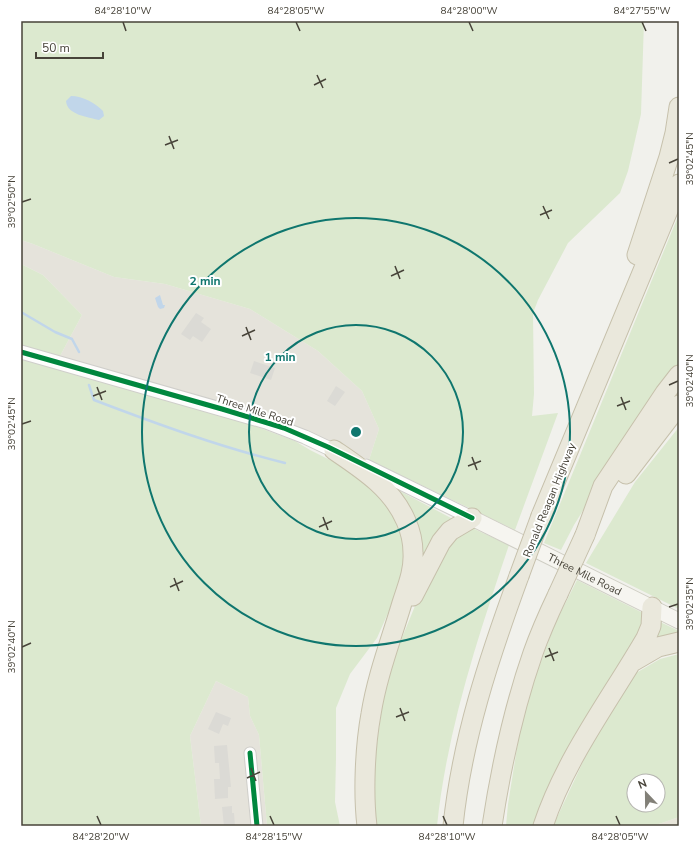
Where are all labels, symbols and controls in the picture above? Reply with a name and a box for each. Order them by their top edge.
text: 84°28'10"W [95,4,151,18]
text: 84°28'05"W [268,4,324,18]
text: 84°28'00"W [441,4,497,18]
text: 84°27'55"W [614,4,670,18]
scale bar [36,34,103,60]
text: 50 m [42,40,70,56]
text: 39°02'45"N [683,132,697,186]
text: 39°02'50"N [5,175,19,229]
text: 2 min [189,273,221,289]
text: 1 min [264,349,296,365]
text: 39°02'40"N [683,354,697,408]
street label: Three Mile Road [214,391,296,430]
text: 39°02'45"N [5,397,19,451]
centre of rings [349,425,363,439]
street label: Ronald Reagan Highway [520,440,579,560]
street label: Three Mile Road [545,550,624,599]
text: 39°02'35"N [683,577,697,631]
text: 39°02'40"N [5,620,19,674]
north arrow [626,773,666,813]
text: N [636,776,649,793]
text: 84°28'20"W [73,830,129,844]
text: 84°28'15"W [246,830,302,844]
text: 84°28'10"W [419,830,475,844]
text: 84°28'05"W [592,830,648,844]

